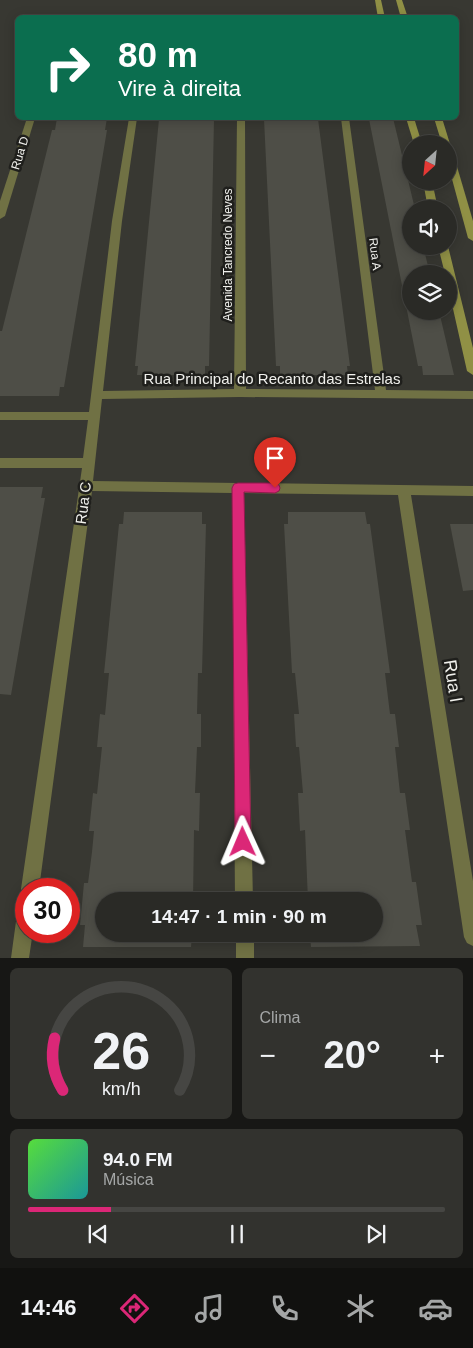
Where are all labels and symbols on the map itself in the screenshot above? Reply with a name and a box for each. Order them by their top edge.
street label: Rua D [8,134,32,171]
north arrow [402,135,458,190]
street label: Avenida Tancredo Neves [221,189,235,321]
street label: Rua A [366,237,384,271]
street label: Rua Principal do Recanto das Estrelas [144,370,400,387]
pin [254,437,296,488]
street label: Rua C [72,481,94,525]
street label: Rua I [440,658,466,704]
position arrow [216,815,268,867]
speed limit sign: 30 [15,878,80,943]

